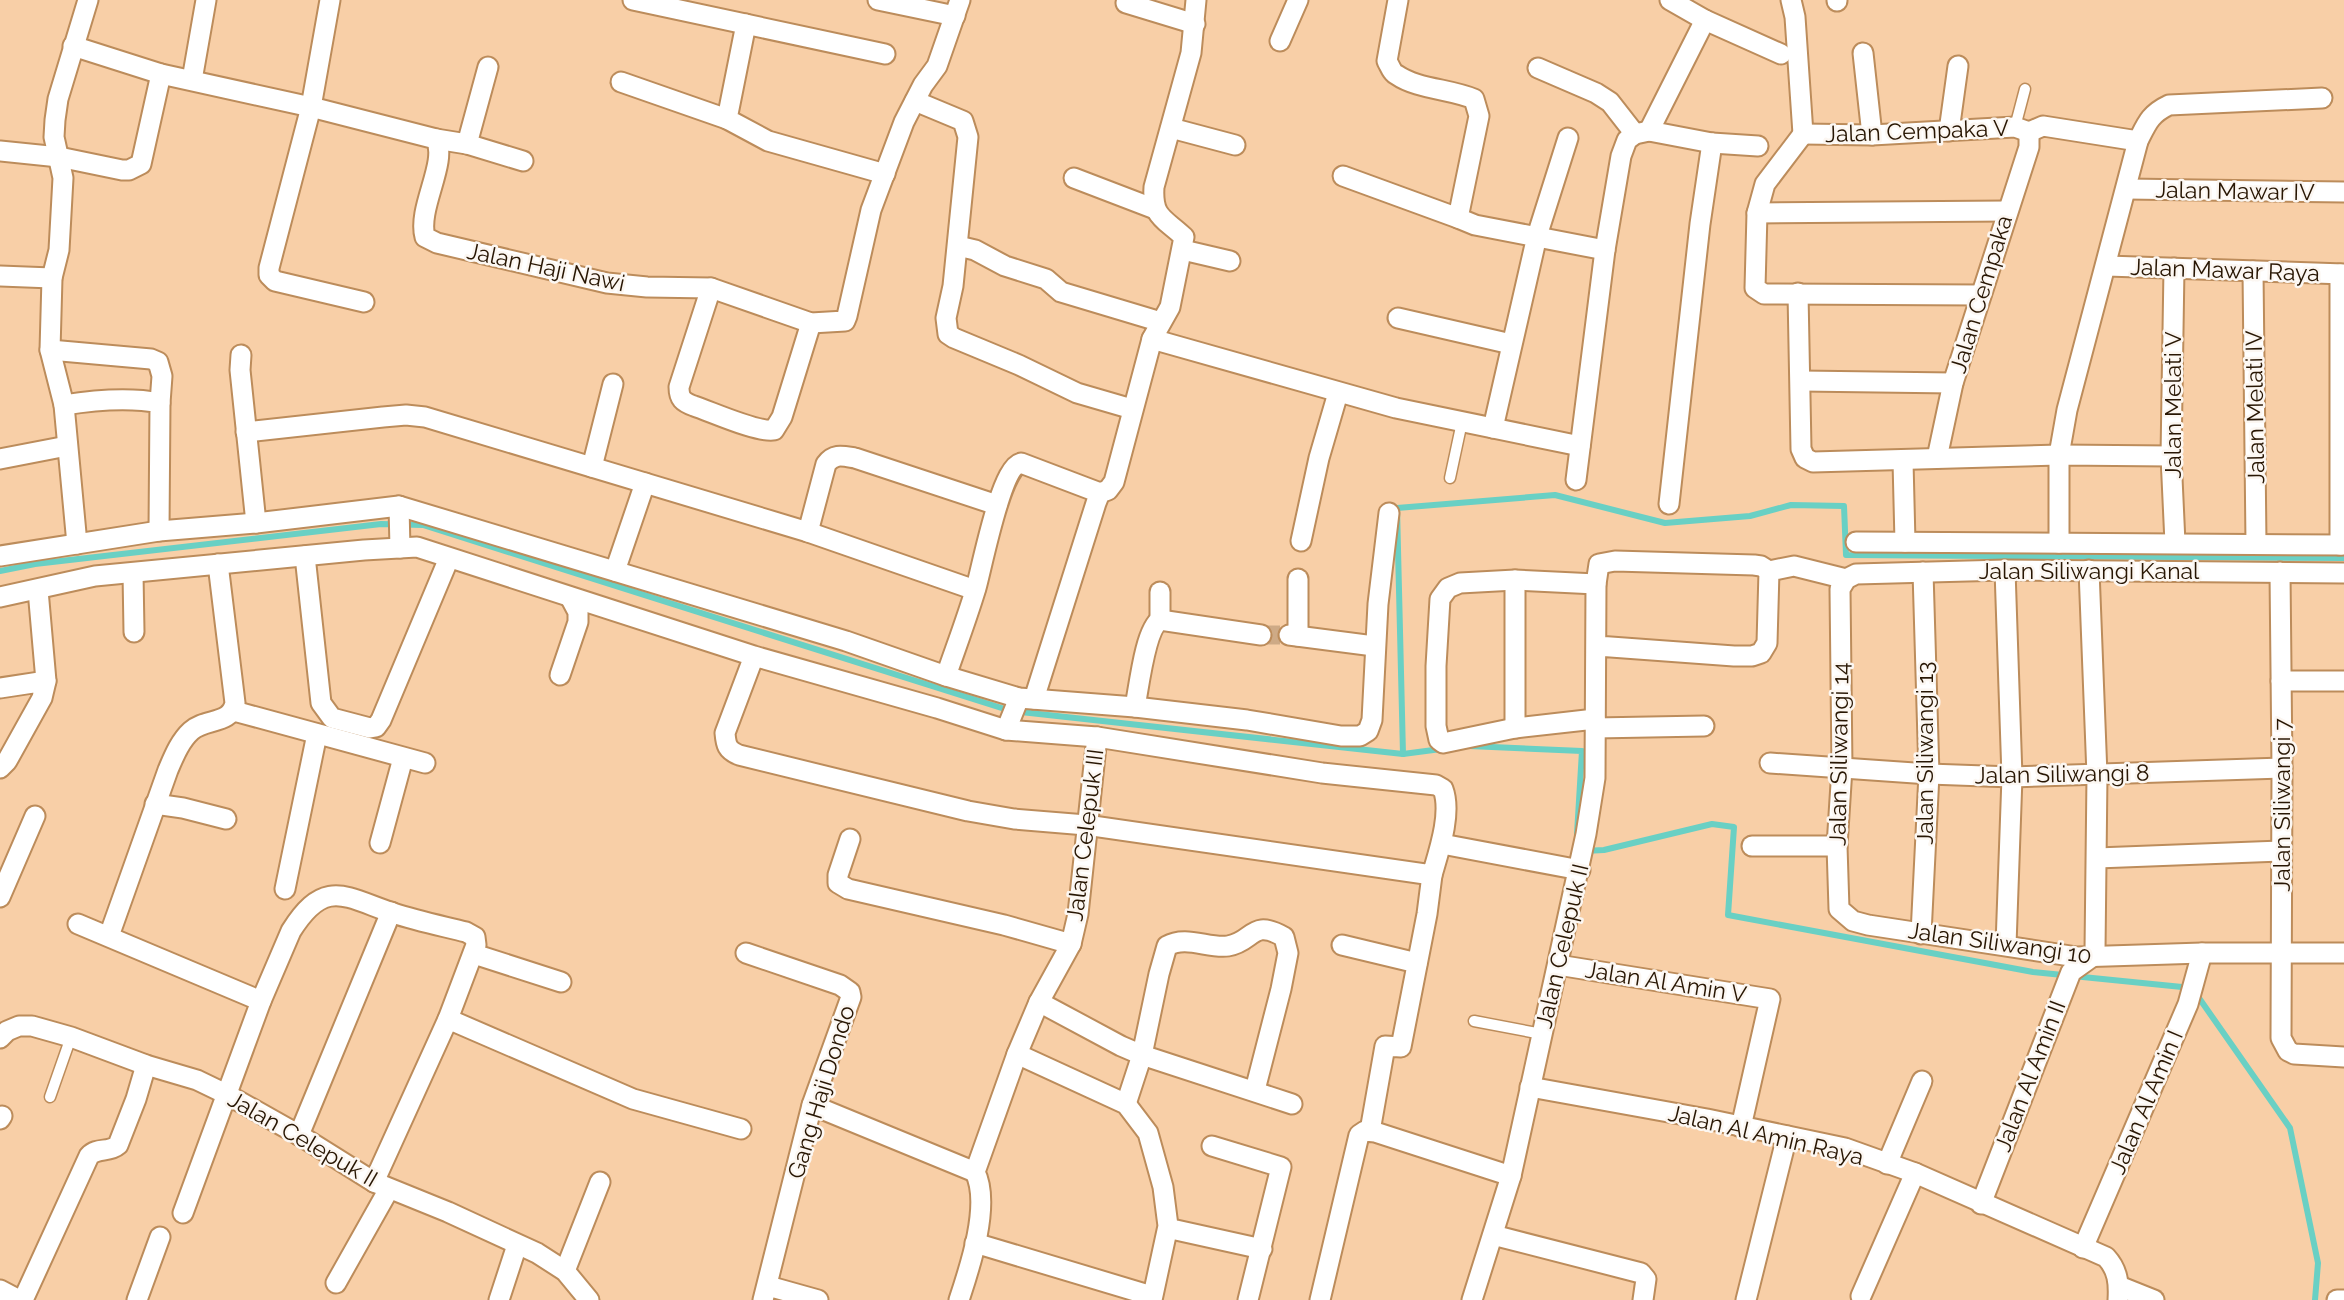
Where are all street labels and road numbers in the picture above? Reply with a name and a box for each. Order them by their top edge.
street label: Jalan Cempaka V [1825,114,2010,147]
street label: Jalan Mawar IV [2155,176,2315,205]
street label: Jalan Cempaka [1944,212,2017,376]
street label: Jalan Haji Nawi [465,237,627,296]
street label: Jalan Mawar Raya [2130,253,2320,286]
street label: Jalan Melati IV [2240,330,2269,484]
street label: Jalan Melati V [2159,331,2186,479]
street label: Jalan Siliwangi Kanal [1979,557,2200,584]
street label: Jalan Siliwangi 13 [1911,661,1938,845]
street label: Jalan Siliwangi 14 [1823,662,1854,846]
street label: Jalan Siliwangi 7 [2268,718,2295,892]
street label: Jalan Celepuk III [1061,747,1108,923]
street label: Jalan Siliwangi 8 [1974,758,2150,789]
street label: Jalan Celepuk II [1529,861,1594,1031]
street label: Jalan Siliwangi 10 [1907,916,2094,969]
street label: Jalan Al Amin V [1584,955,1749,1008]
street label: Jalan Al Amin II [1988,997,2071,1155]
street label: Gang Haji Dondo [781,1002,860,1182]
street label: Jalan Al Amin I [2103,1026,2188,1178]
street label: Jalan Celepuk II [224,1085,383,1192]
street label: Jalan Al Amin Raya [1666,1099,1866,1170]

